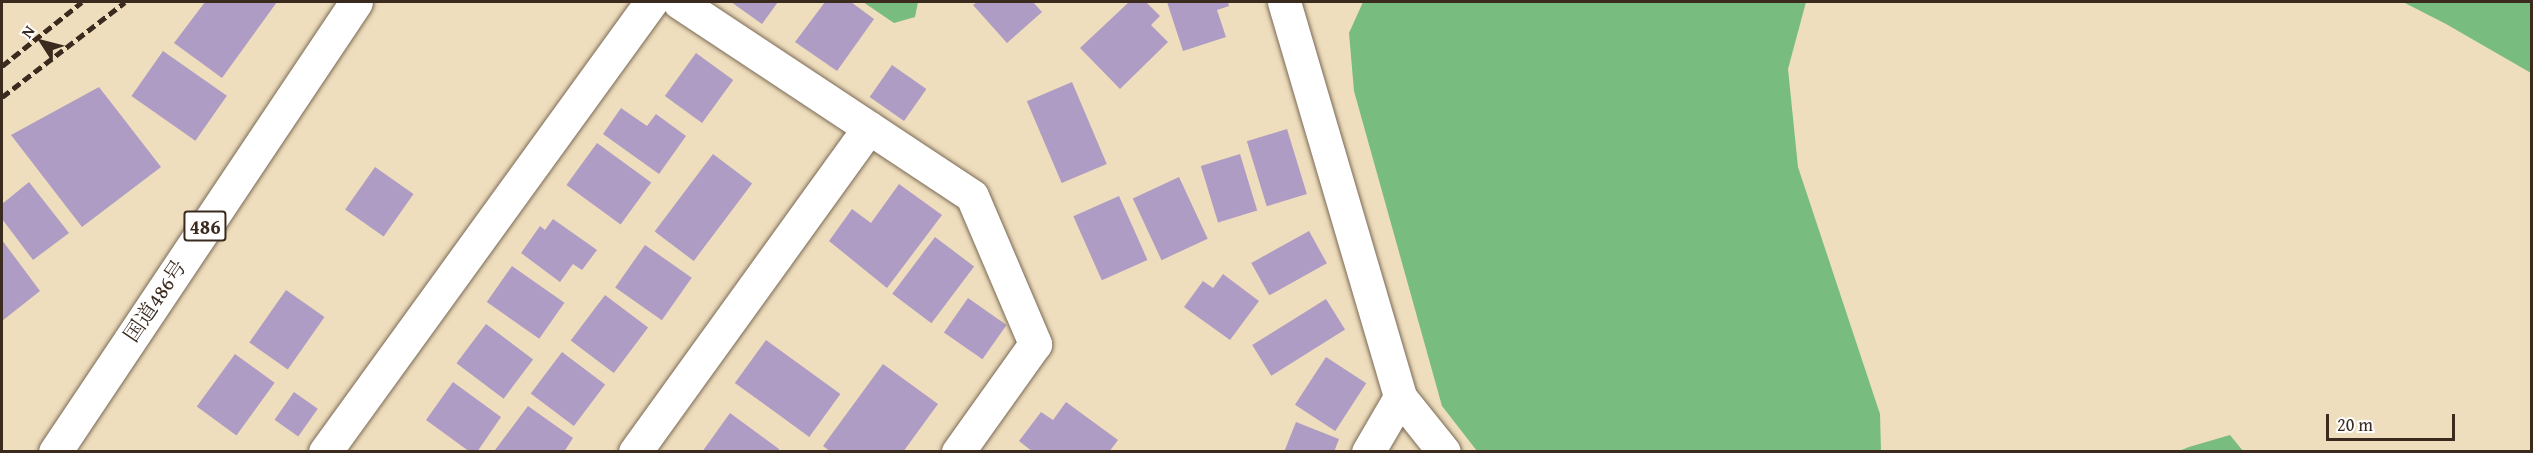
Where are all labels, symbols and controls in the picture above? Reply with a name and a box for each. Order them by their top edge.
north arrow [12,12,72,72]
text: N [15,20,40,43]
road number: 486 [182,209,228,243]
street label: 国道486号 [118,255,192,347]
scale bar [2329,402,2458,440]
text: 20 m [2337,411,2373,438]

